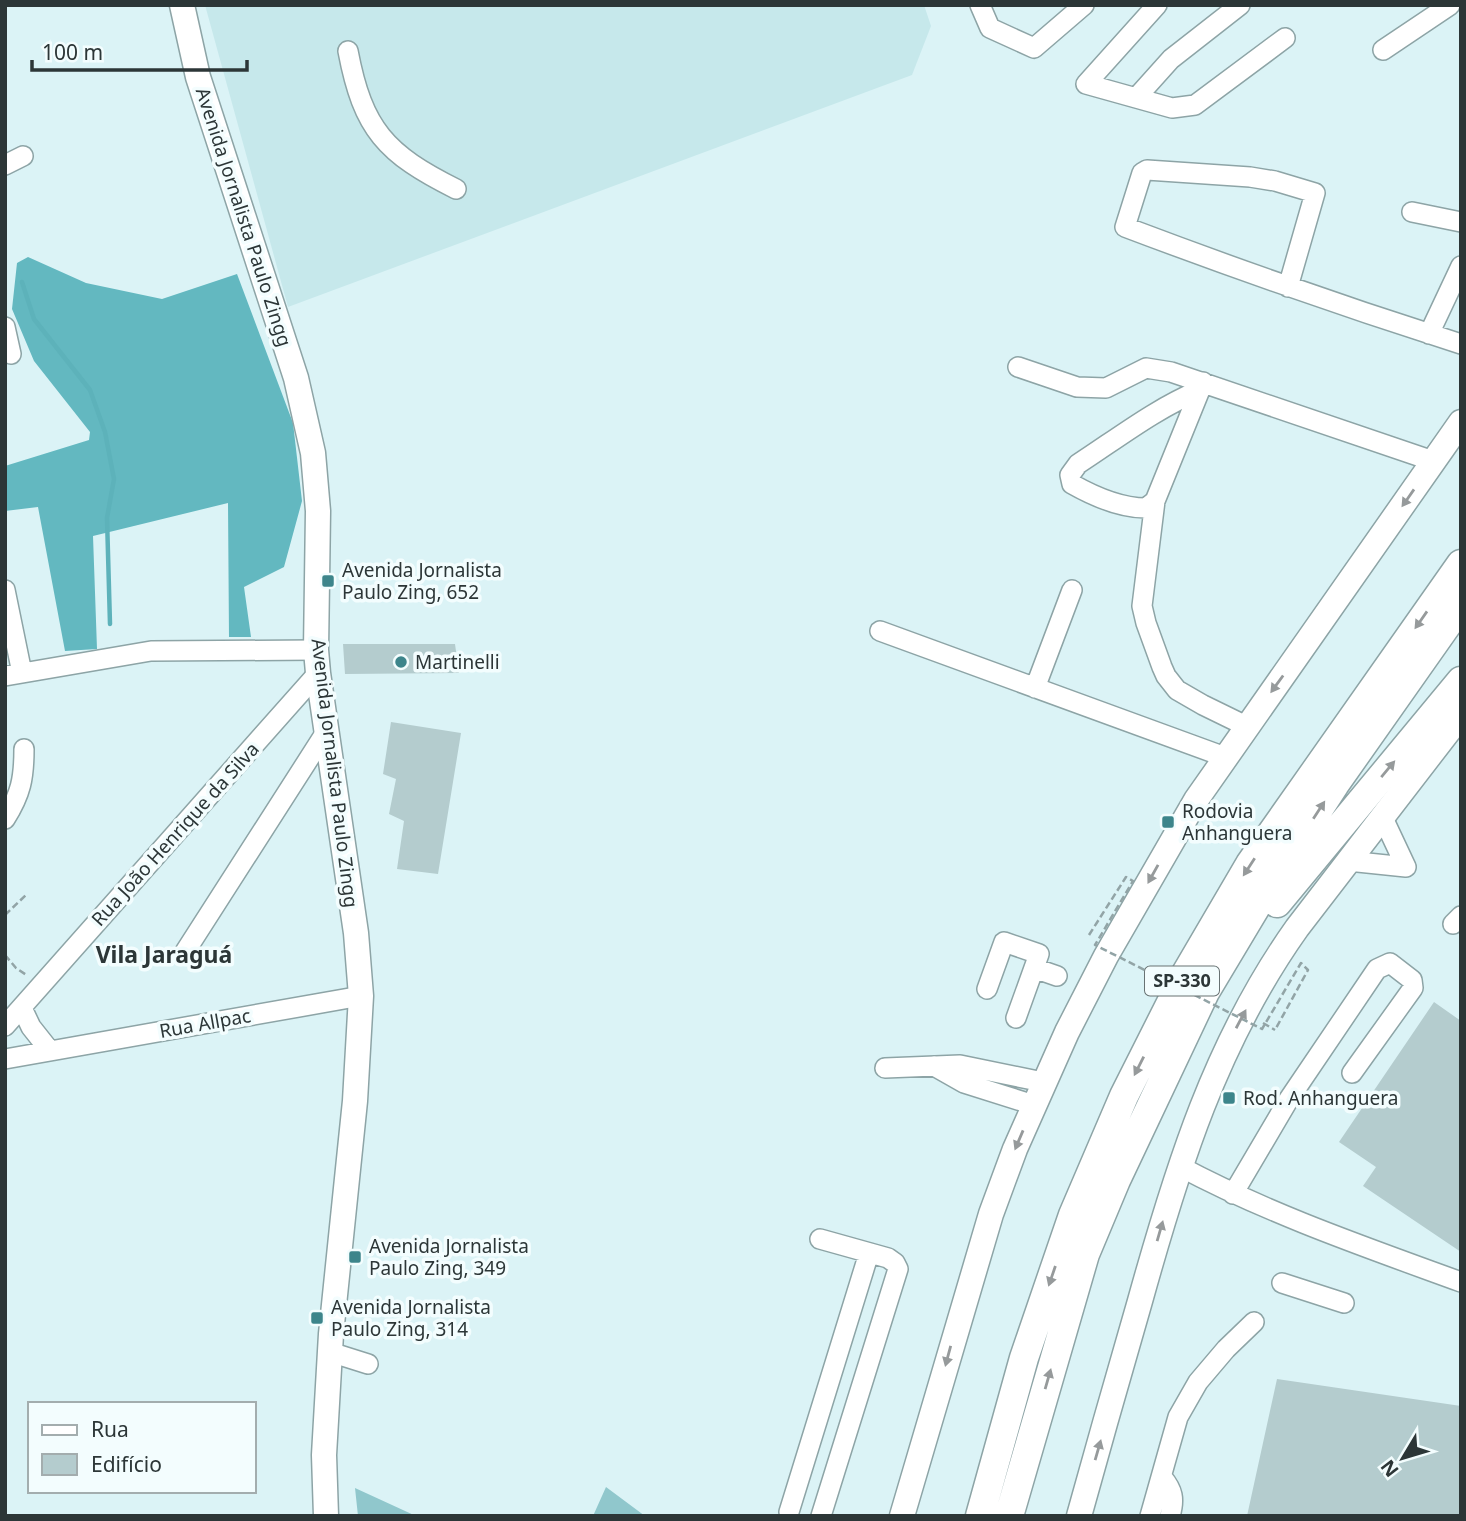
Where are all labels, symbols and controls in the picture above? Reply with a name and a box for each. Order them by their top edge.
scale bar [32,28,247,72]
text: 100 m [42,38,103,66]
street label: Avenida Jornalista Paulo Zingg [190,84,298,350]
one-way arrow [1401,489,1415,507]
place label: Avenida Jornalista Paulo Zing, 652 [342,557,502,605]
marker: Avenida Jornalista Paulo Zing, 652 [320,573,336,589]
one-way arrow [1414,611,1428,629]
street label: Avenida Jornalista Paulo Zingg [306,637,364,909]
place label: Martinelli [415,649,500,675]
marker: Martinelli [393,654,409,670]
one-way arrow [1270,675,1284,693]
street label: Rua João Henrique da Silva [85,736,265,932]
one-way arrow [1380,760,1395,777]
place label: Rodovia Anhanguera [1182,798,1292,846]
one-way arrow [1312,800,1325,819]
marker: Rodovia Anhanguera [1160,814,1176,830]
one-way arrow [1243,857,1256,877]
one-way arrow [1147,864,1159,884]
district label: Vila Jaraguá [96,938,232,970]
road number: SP-330 [1145,966,1219,996]
street label: Rua Allpac [157,1002,253,1044]
one-way arrow [1235,1010,1247,1029]
one-way arrow [1134,1056,1145,1076]
place label: Rod. Anhanguera [1243,1085,1398,1111]
marker: Rod. Anhanguera [1221,1090,1237,1106]
one-way arrow [1013,1129,1024,1150]
one-way arrow [1155,1220,1165,1241]
place label: Avenida Jornalista Paulo Zing, 349 [369,1233,529,1281]
marker: Avenida Jornalista Paulo Zing, 349 [347,1249,363,1265]
one-way arrow [1046,1266,1057,1287]
place label: Avenida Jornalista Paulo Zing, 314 [331,1294,491,1342]
marker: Avenida Jornalista Paulo Zing, 314 [309,1310,325,1326]
one-way arrow [943,1345,953,1366]
one-way arrow [1044,1369,1054,1390]
legend [28,1402,256,1493]
text: Rua [91,1415,129,1443]
north arrow [1368,1423,1438,1493]
one-way arrow [1093,1439,1103,1460]
text: Edifício [91,1450,162,1478]
text: N [1375,1454,1405,1483]

